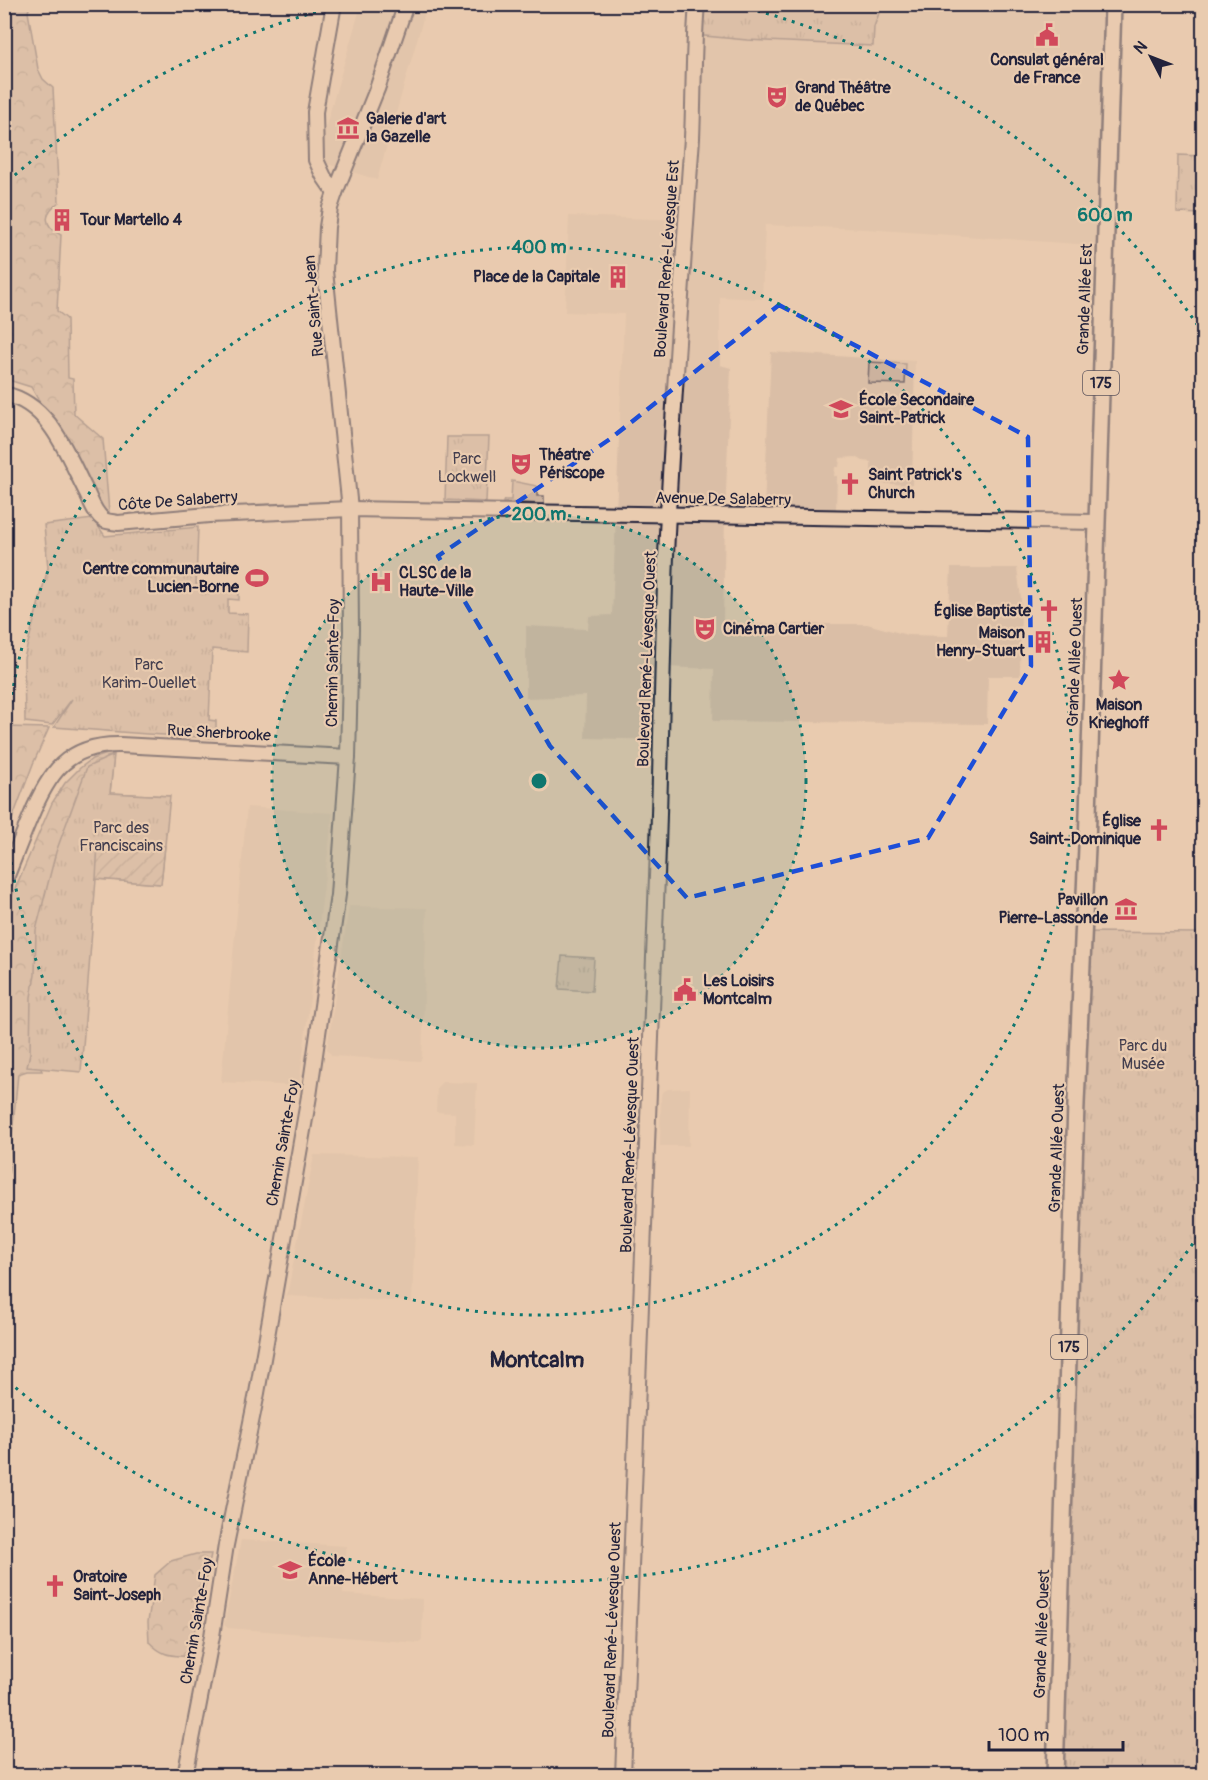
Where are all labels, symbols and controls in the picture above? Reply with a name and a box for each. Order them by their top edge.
public building icon: Consulat général de France [1034,22,1060,48]
north arrow [1121,27,1181,87]
text: N [1130,37,1152,58]
place label: Consulat général de France [990,50,1104,88]
place label: Grand Théâtre de Québec [795,78,892,116]
theatre icon: Grand Théâtre de Québec [764,84,790,110]
place label: Galerie d'art la Gazelle [366,109,447,147]
museum icon: Galerie d'art la Gazelle [335,115,361,141]
street label: Boulevard René-Lévesque Est [650,159,684,359]
text: 600 m [1078,204,1132,227]
building icon: Tour Martello 4 [49,207,75,233]
place label: Tour Martello 4 [79,210,183,230]
text: 400 m [512,236,566,259]
street label: Grande Allée Est [1073,242,1097,355]
street label: Rue Saint-Jean [300,254,328,358]
building icon: Place de la Capitale [605,264,631,290]
place label: Place de la Capitale [473,267,601,287]
road number: 175 [1083,371,1119,395]
place label: École Secondaire Saint-Patrick [859,389,975,428]
school or university icon: École Secondaire Saint-Patrick [828,396,854,422]
place label: Théatre Périscope [538,445,605,483]
park label: Parc Lockwell [438,449,496,487]
theatre icon: Théatre Périscope [508,451,534,477]
place label: Saint Patrick's Church [868,465,962,503]
church icon: Saint Patrick's Church [837,471,863,497]
street label: Côte De Salaberry [118,487,239,515]
street label: Avenue De Salaberry [655,488,791,510]
text: 200 m [512,503,566,526]
street label: Boulevard René-Lévesque Ouest [633,550,661,767]
place label: Centre communautaire Lucien-Borne [83,559,240,597]
place label: CLSC de la Haute-Ville [399,563,474,601]
sports icon: Centre communautaire Lucien-Borne [244,565,270,591]
hospital icon: CLSC de la Haute-Ville [368,569,394,595]
street label: Grande Allée Ouest [1063,597,1087,727]
church icon: Église Baptiste [1036,598,1062,624]
street label: Chemin Sainte-Foy [322,599,344,727]
place label: Église Baptiste [934,600,1032,621]
theatre icon: Cinéma Cartier [692,616,718,642]
place label: Cinéma Cartier [723,619,824,639]
place label: Maison Henry-Stuart [936,623,1026,661]
building icon: Maison Henry-Stuart [1030,629,1056,655]
park label: Parc Karim-Ouellet [102,655,197,693]
place icon: Maison Krieghoff [1106,667,1132,693]
place label: Maison Krieghoff [1089,695,1150,733]
street label: Rue Sherbrooke [166,720,272,746]
centre of rings [529,771,549,791]
place label: Église Saint-Dominique [1029,810,1142,849]
church icon: Église Saint-Dominique [1146,817,1172,843]
park label: Parc des Franciscains [79,818,163,856]
place label: Pavillon Pierre-Lassonde [998,890,1109,928]
museum icon: Pavillon Pierre-Lassonde [1113,896,1139,922]
place label: Les Loisirs Montcalm [703,971,775,1009]
public building icon: Les Loisirs Montcalm [672,977,698,1003]
street label: Boulevard René-Lévesque Ouest [616,1036,644,1253]
park label: Parc du Musée [1119,1036,1167,1074]
street label: Chemin Sainte-Foy [262,1078,304,1208]
street label: Grande Allée Ouest [1045,1083,1069,1213]
road number: 175 [1051,1335,1087,1359]
district label: Montcalm [490,1346,584,1374]
street label: Boulevard René-Lévesque Ouest [598,1521,626,1738]
place label: École Anne-Hébert [308,1550,398,1589]
street label: Chemin Sainte-Foy [176,1556,218,1686]
school or university icon: École Anne-Hébert [277,1557,303,1583]
place label: Oratoire Saint-Joseph [73,1567,161,1605]
street label: Grande Allée Ouest [1030,1569,1054,1699]
church icon: Oratoire Saint-Joseph [42,1573,68,1599]
scale bar [989,1714,1122,1752]
text: 100 m [998,1724,1050,1747]

